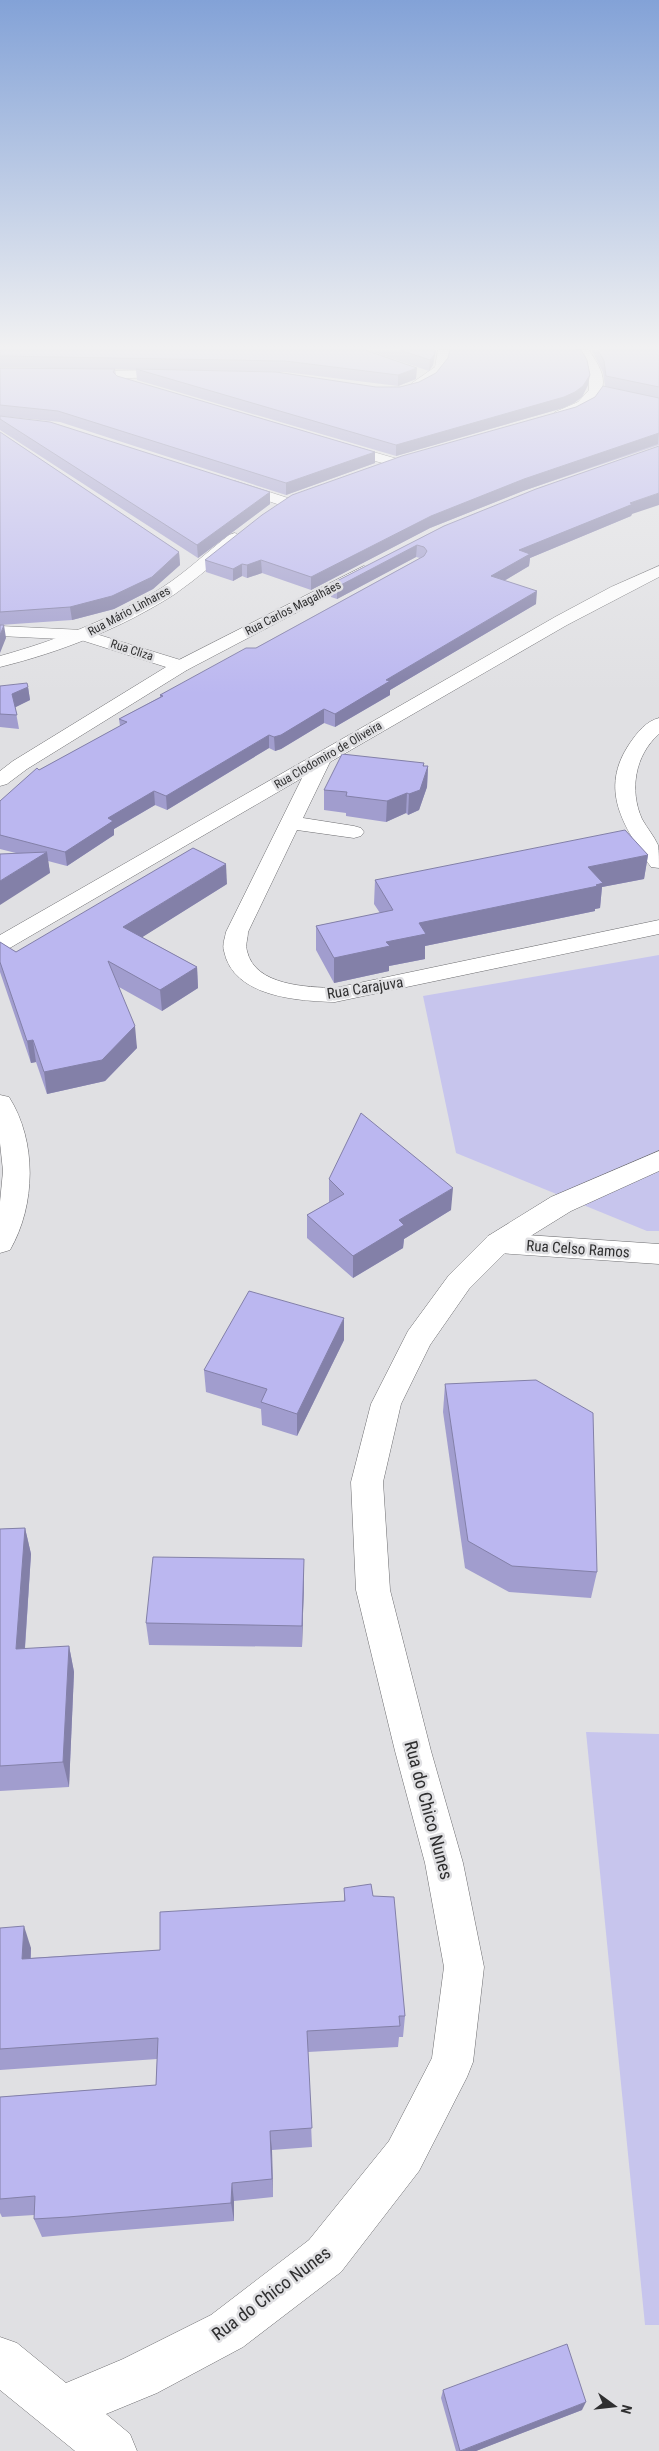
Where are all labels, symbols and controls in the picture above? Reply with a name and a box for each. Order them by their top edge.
street label: Rua Carlos Magalhães [243,578,343,638]
street label: Rua Mário Linhares [85,583,173,639]
street label: Rua Cliza [109,637,155,664]
street label: Rua Clodomiro de Oliveira [272,718,385,792]
street label: Rua Carajuva [326,973,404,1003]
street label: Rua Celso Ramos [526,1236,630,1262]
street label: Rua do Chico Nunes [400,1738,458,1882]
street label: Rua do Chico Nunes [208,2242,334,2344]
north arrow [589,2381,639,2431]
text: N [618,2403,635,2416]

